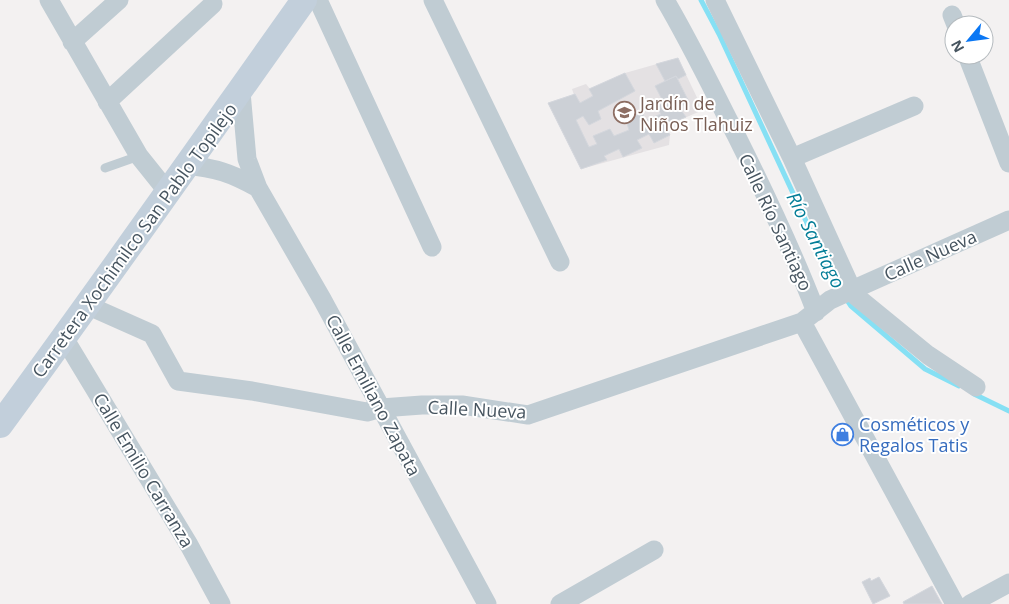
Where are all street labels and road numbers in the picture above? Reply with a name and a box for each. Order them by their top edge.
street label: Carretera Xochimilco San Pablo Topilejo [26,98,242,382]
street label: Calle Río Santiago [735,150,817,294]
street label: Calle Nueva [880,224,980,286]
street label: Calle Emiliano Zapata [321,310,427,480]
street label: Calle Emilio Carranza [88,388,200,552]
street label: Calle Nueva [427,394,527,424]

